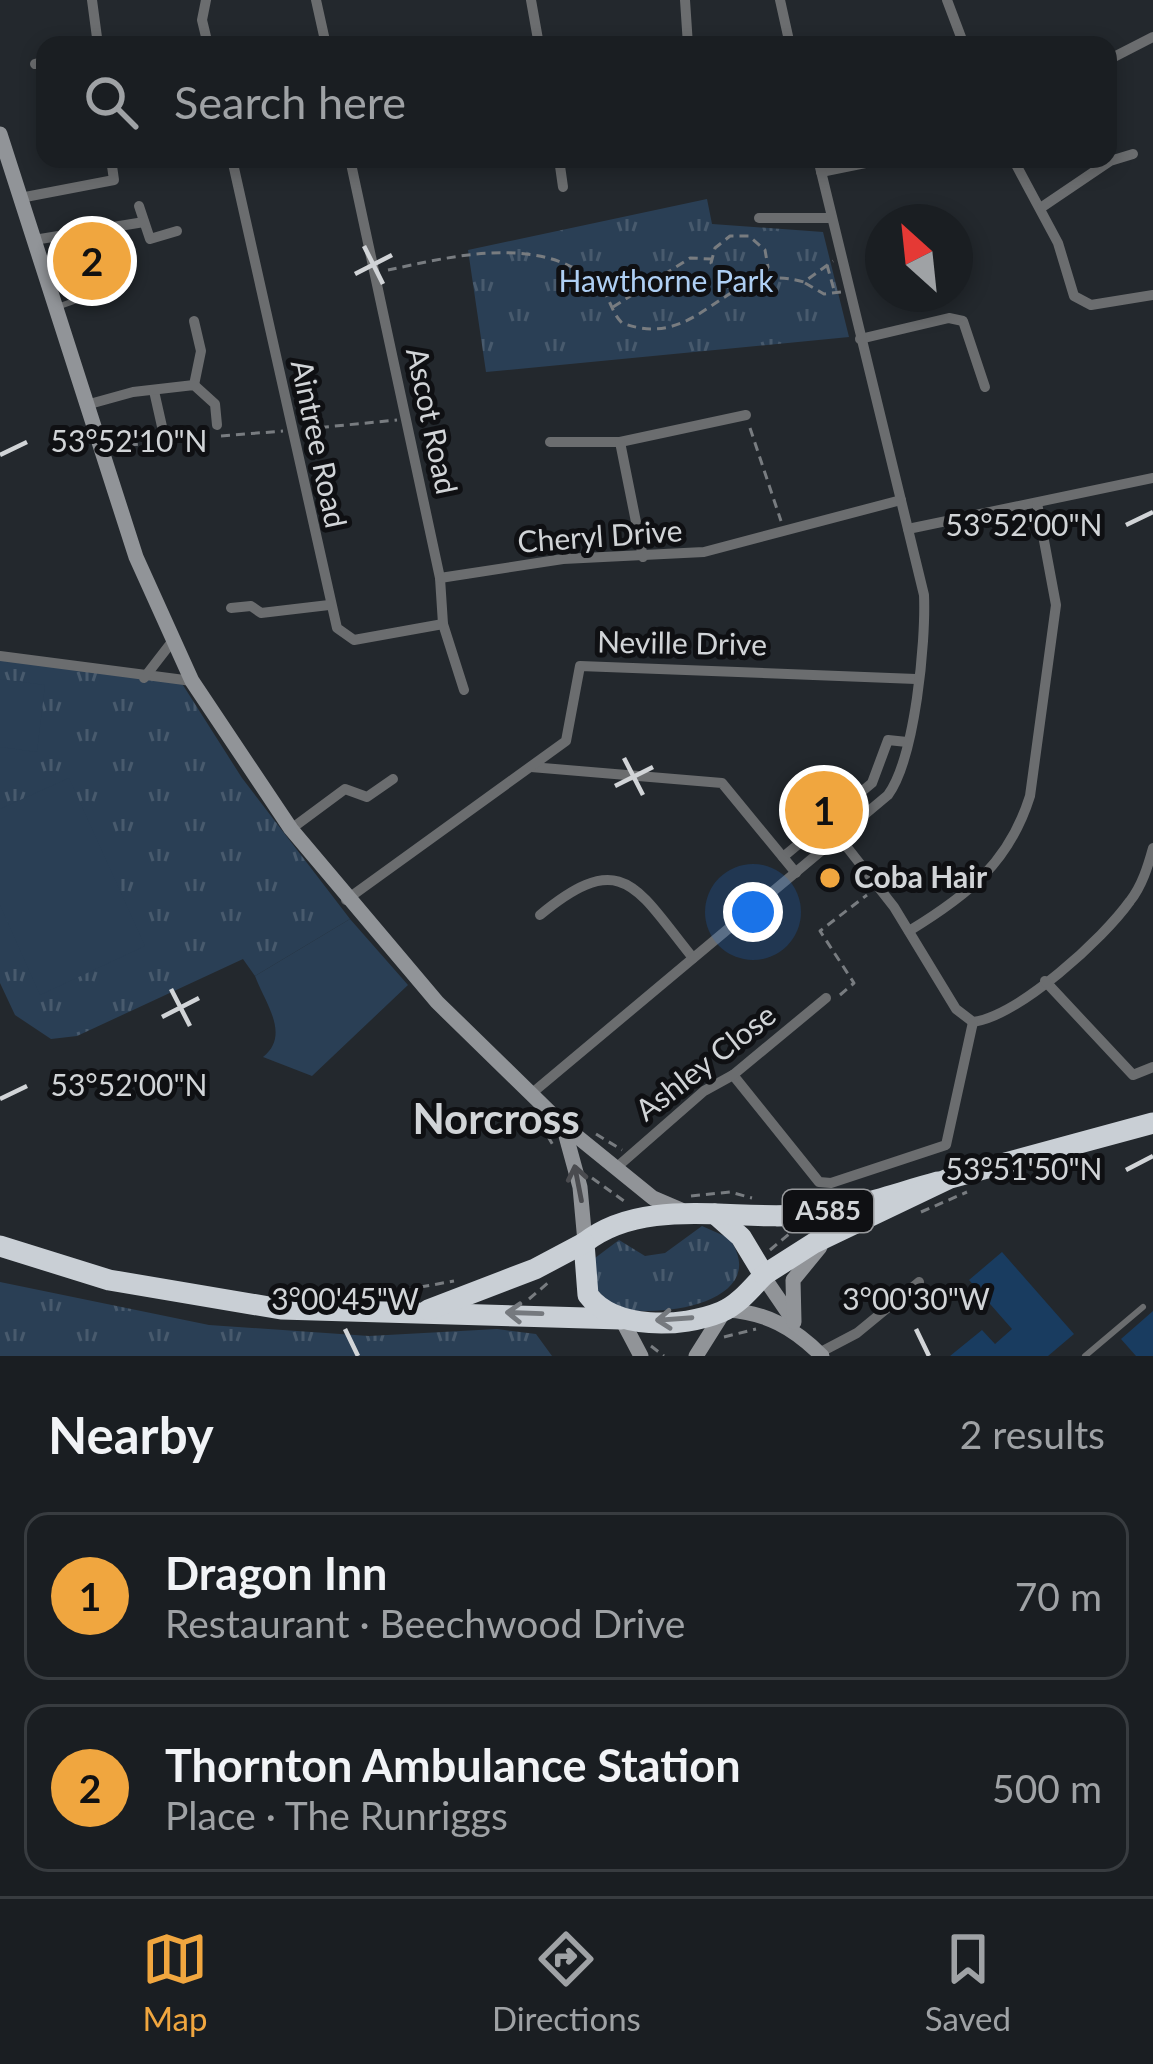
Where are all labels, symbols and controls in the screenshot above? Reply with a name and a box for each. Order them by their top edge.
search box [36,36,1117,168]
icon: search [78,69,144,135]
text: Search here [174,75,406,129]
north arrow [865,204,973,312]
pin: 2 [53,216,131,306]
park label: Hawthorne Park [558,262,774,298]
street label: Ascot Road [400,344,466,497]
street label: Aintree Road [285,356,355,531]
text: 53°52'10"N [51,422,207,458]
text: 53°52'00"N [946,506,1102,542]
street label: Cheryl Drive [516,511,684,559]
street label: Neville Drive [597,623,767,661]
pin: 1 [785,765,863,855]
place label: Coba Hair [854,858,988,894]
marker: Coba Hair [817,865,843,891]
your location [723,882,783,942]
street label: Ashley Close [628,996,782,1127]
text: 53°52'00"N [51,1066,207,1102]
district label: Norcross [412,1093,580,1143]
text: 53°51'50"N [946,1150,1102,1186]
one-way arrow [566,1164,589,1202]
road number: A585 [783,1190,873,1232]
text: 3°00'45"W [271,1280,419,1316]
text: 3°00'30"W [842,1280,990,1316]
one-way arrow [505,1302,544,1325]
one-way arrow [655,1308,694,1331]
text: Nearby [48,1404,214,1465]
text: 2 results [960,1411,1105,1457]
text: Dragon Inn [165,1546,387,1600]
text: 1 [79,1573,101,1619]
text: 70 m [1015,1573,1102,1619]
text: Restaurant · Beechwood Drive [165,1600,685,1646]
text: Thornton Ambulance Station [165,1738,741,1792]
text: 2 [79,1765,101,1811]
text: 500 m [992,1765,1102,1811]
text: Place · The Runriggs [165,1792,508,1838]
tab: Map [142,1926,208,2038]
tab: Directions [492,1926,641,2038]
tab: Saved [925,1926,1011,2038]

